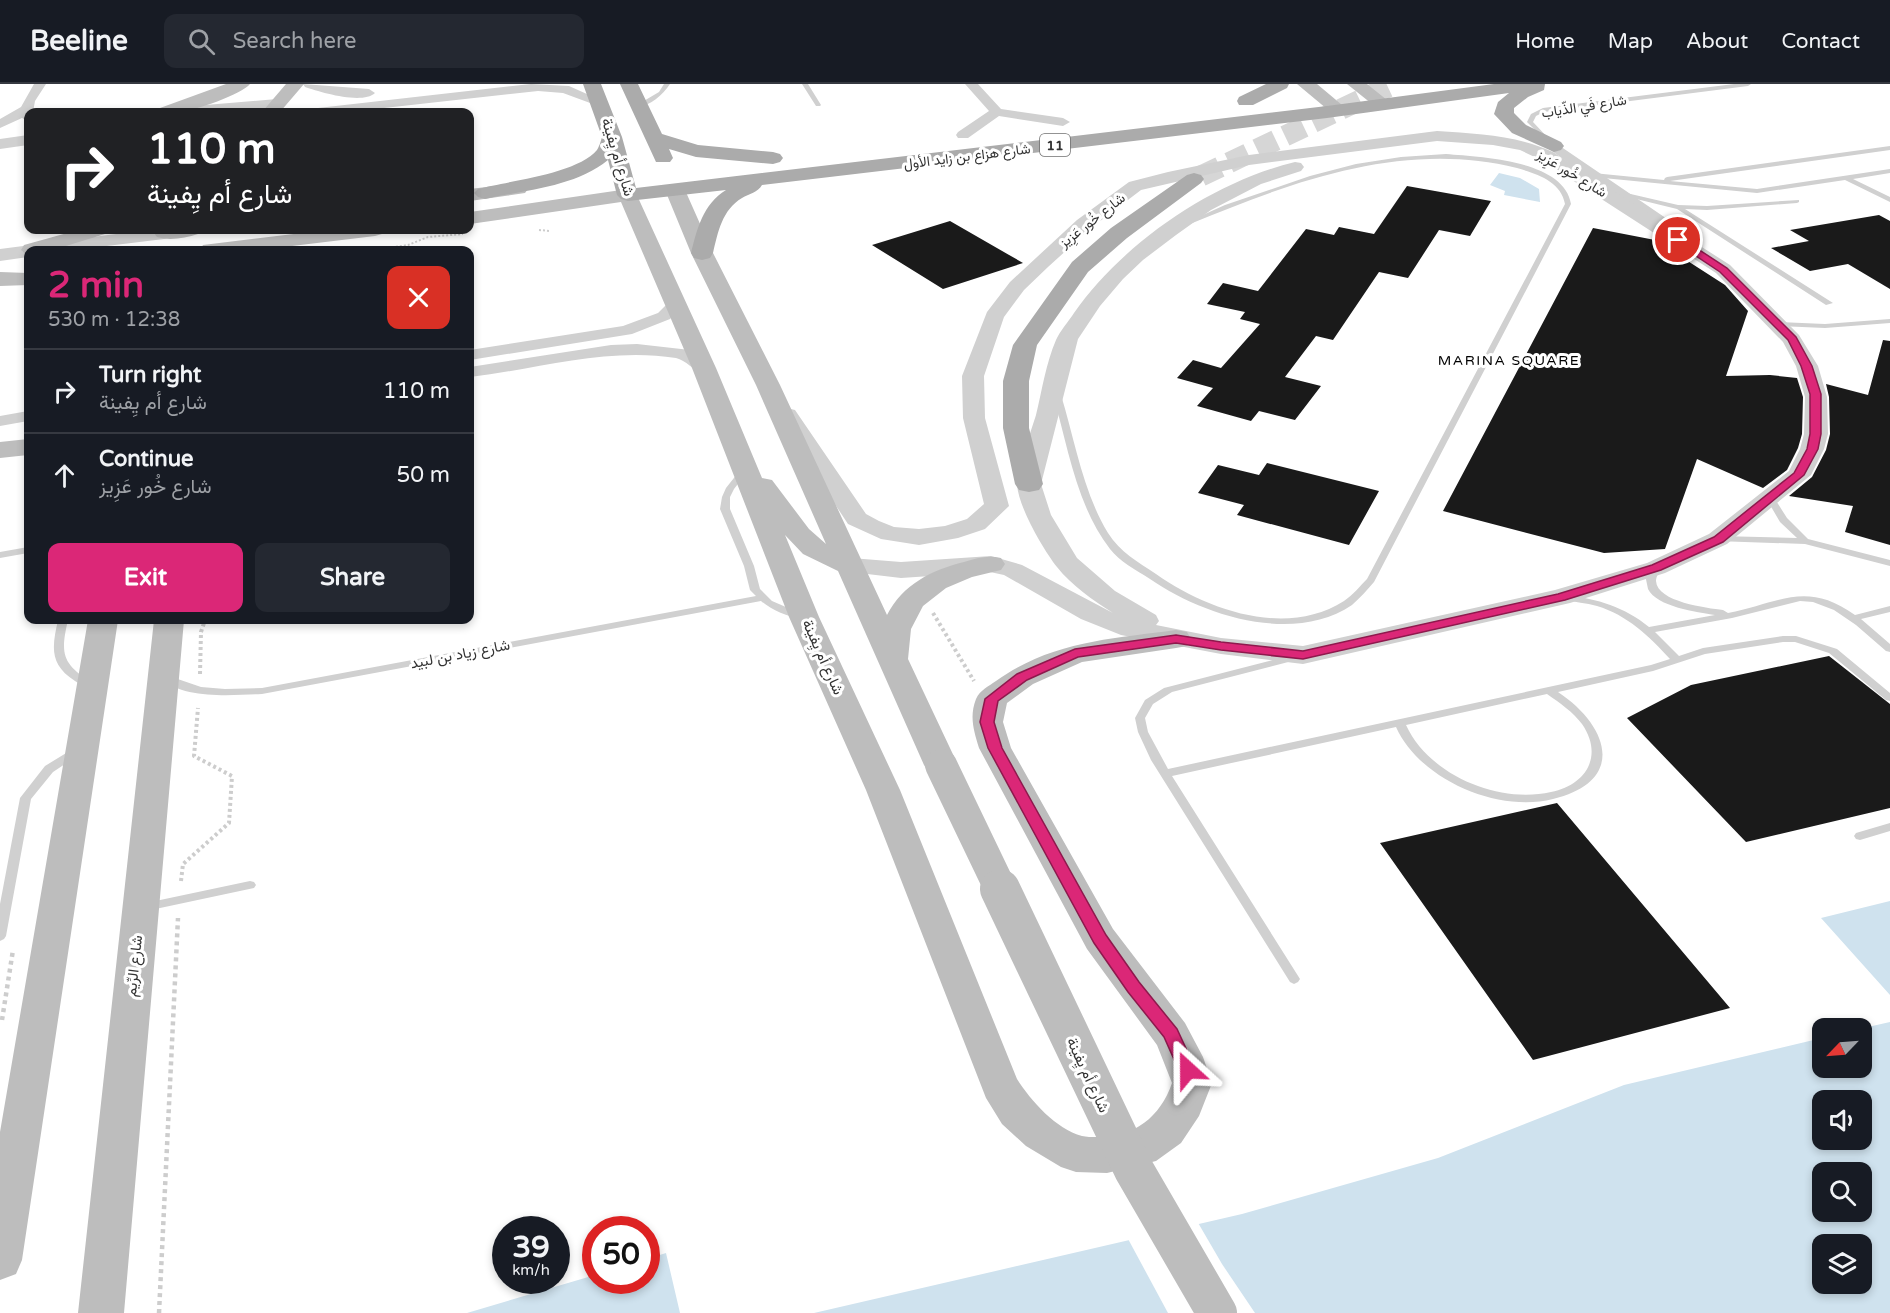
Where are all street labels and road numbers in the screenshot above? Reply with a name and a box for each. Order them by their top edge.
street label: شارع فَي الذّياب [1540,90,1628,125]
street label: شارع أم يِفينة [595,116,638,199]
road number: 11 [1040,134,1070,156]
street label: شارع هزاع بن زايد الأول [903,140,1032,175]
street label: شارع خُور عَزِيز [1531,145,1610,203]
street label: شارع خُور عَزِيز [1055,189,1130,254]
street label: شارع أم يِفينة [796,616,848,699]
street label: شارع زياد بن لبيد [409,636,512,674]
street label: شارع الرِّيم [122,934,148,998]
street label: شارع أم يِفينة [1061,1035,1113,1117]

